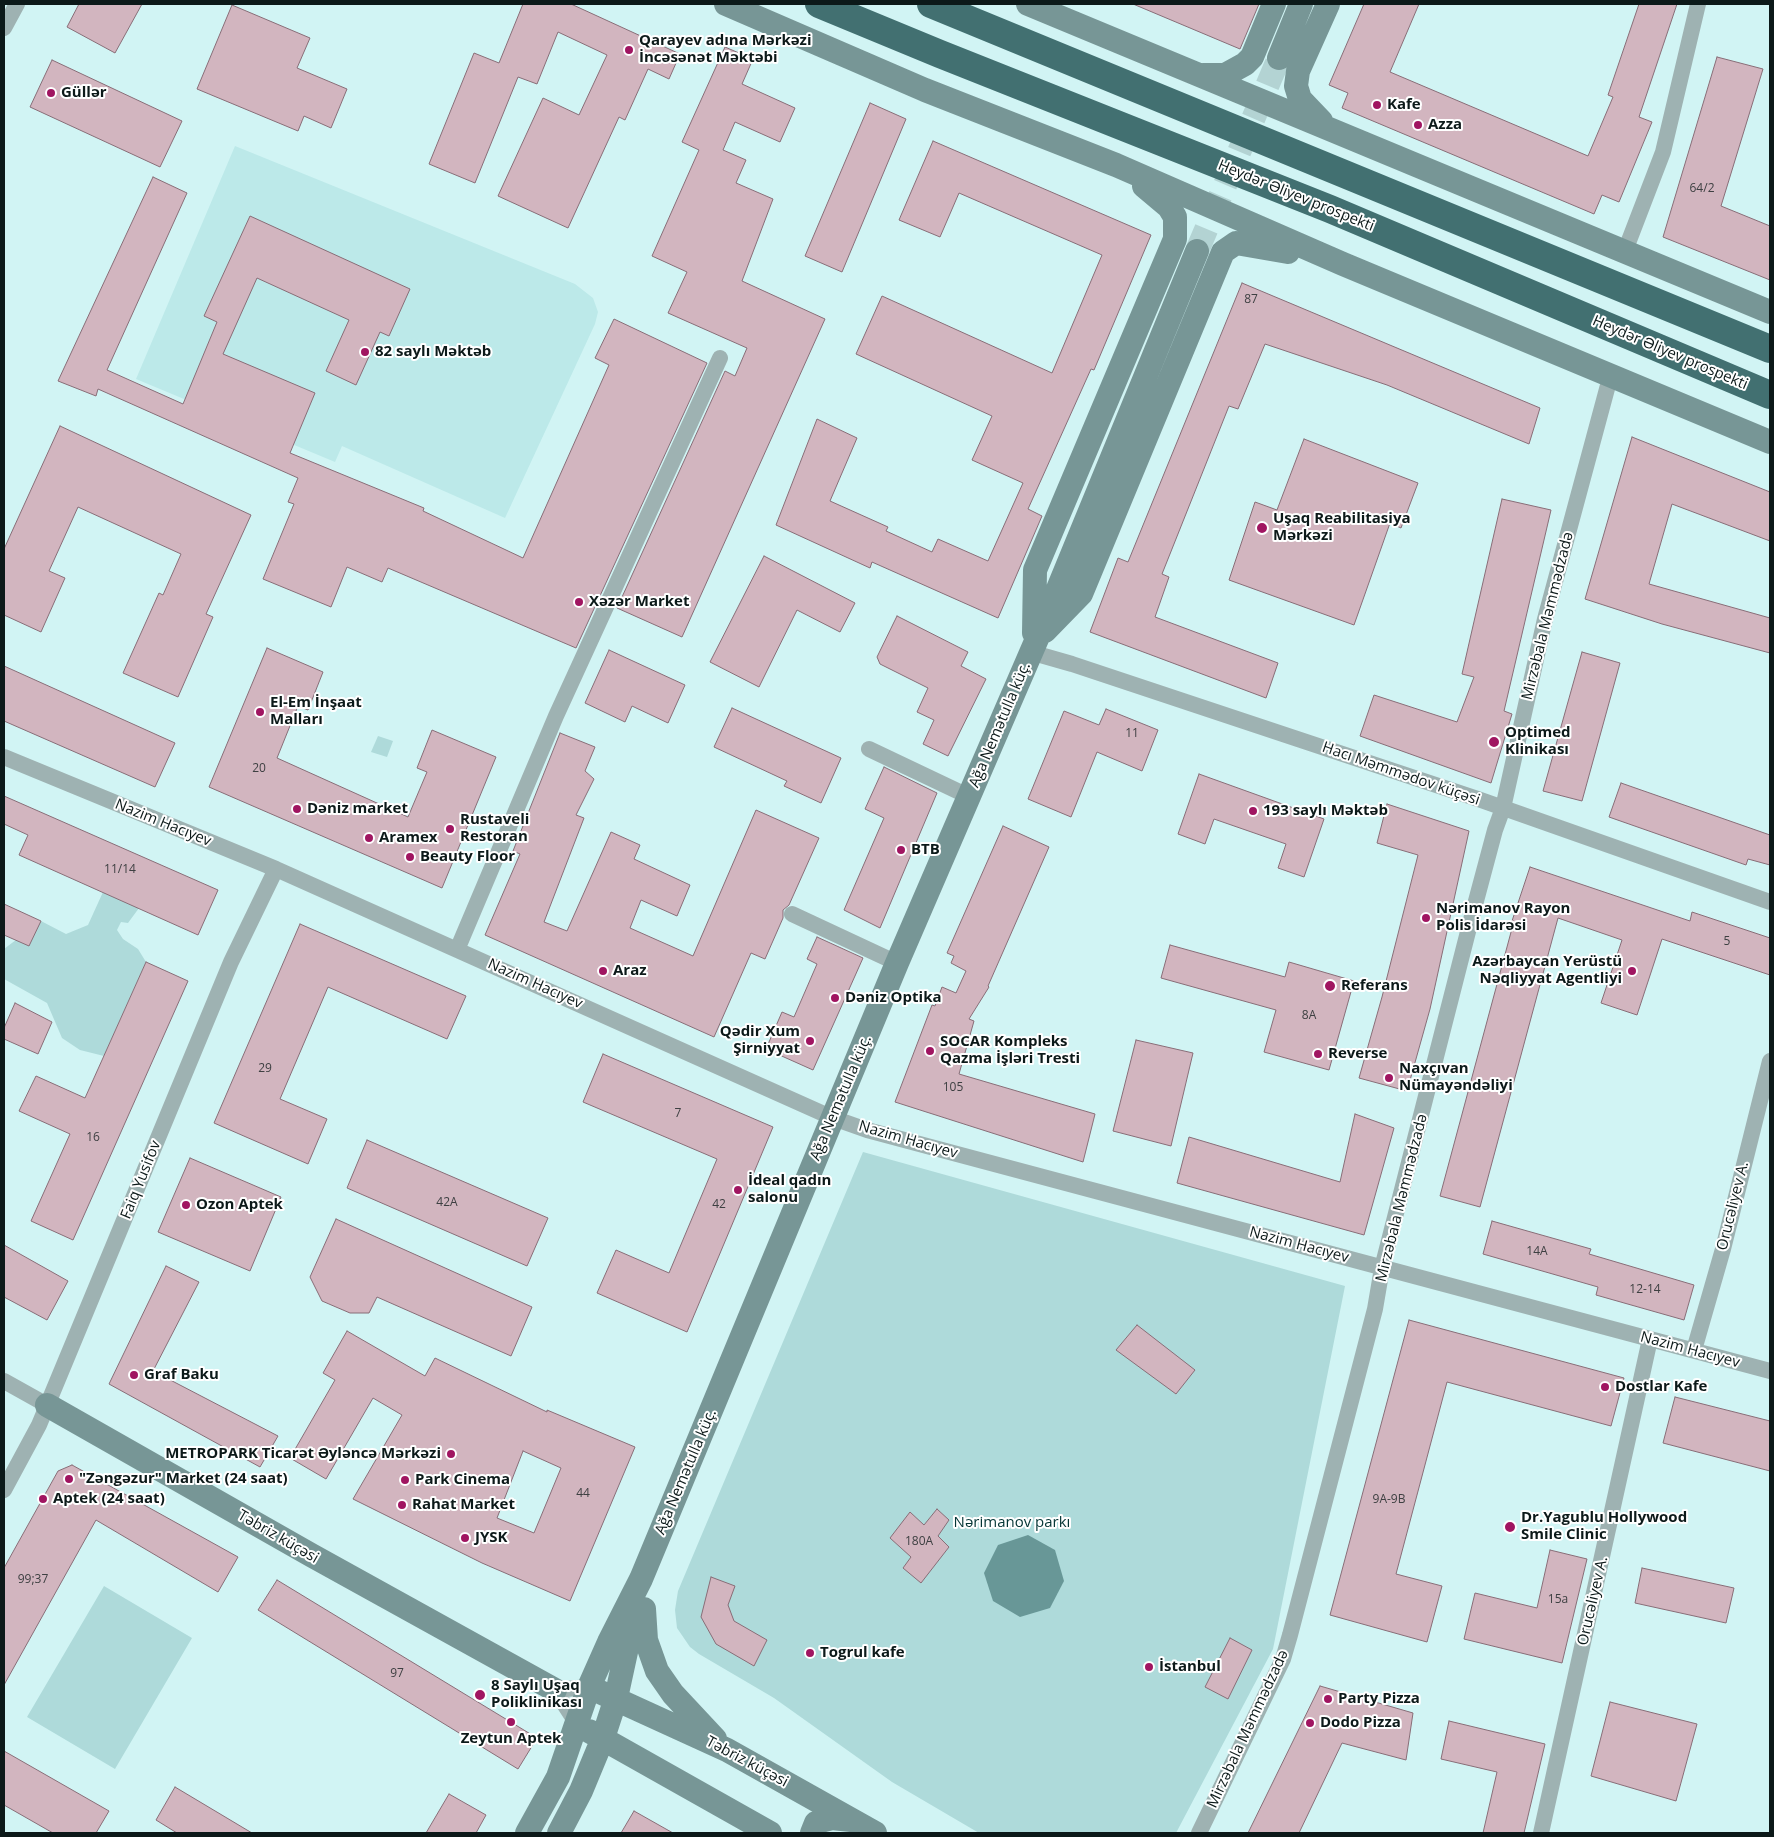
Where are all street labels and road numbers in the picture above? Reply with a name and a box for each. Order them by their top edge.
street label: Heydər Əliyev prospekti [1215,156,1377,236]
street label: Heydər Əliyev prospekti [1590,312,1750,394]
street label: Mirzəbala Məmmədzadə [1518,530,1578,702]
street label: Ağa Nemətulla küç. [965,660,1035,790]
street label: Hacı Məmmədov küçəsi [1320,739,1482,809]
street label: Nazim Hacıyev [112,796,214,850]
street label: Nazim Hacıyev [485,955,585,1013]
street label: Ağa Nemətulla küç. [806,1033,876,1163]
street label: Mirzəbala Məmmədzadə [1372,1112,1432,1284]
street label: Nazim Hacıyev [856,1117,960,1163]
street label: Faiq Yusifov [117,1138,165,1222]
street label: Orucəliyev A. [1713,1160,1753,1252]
street label: Nazim Hacıyev [1247,1223,1351,1267]
street label: Nazim Hacıyev [1638,1328,1742,1372]
street label: Ağa Nemətulla küç. [651,1407,721,1537]
street label: Təbriz küçəsi [234,1507,322,1567]
street label: Orucəliyev A. [1574,1555,1612,1647]
street label: Mirzəbala Məmmədzadə [1203,1647,1293,1811]
street label: Təbriz küçəsi [703,1733,791,1791]

